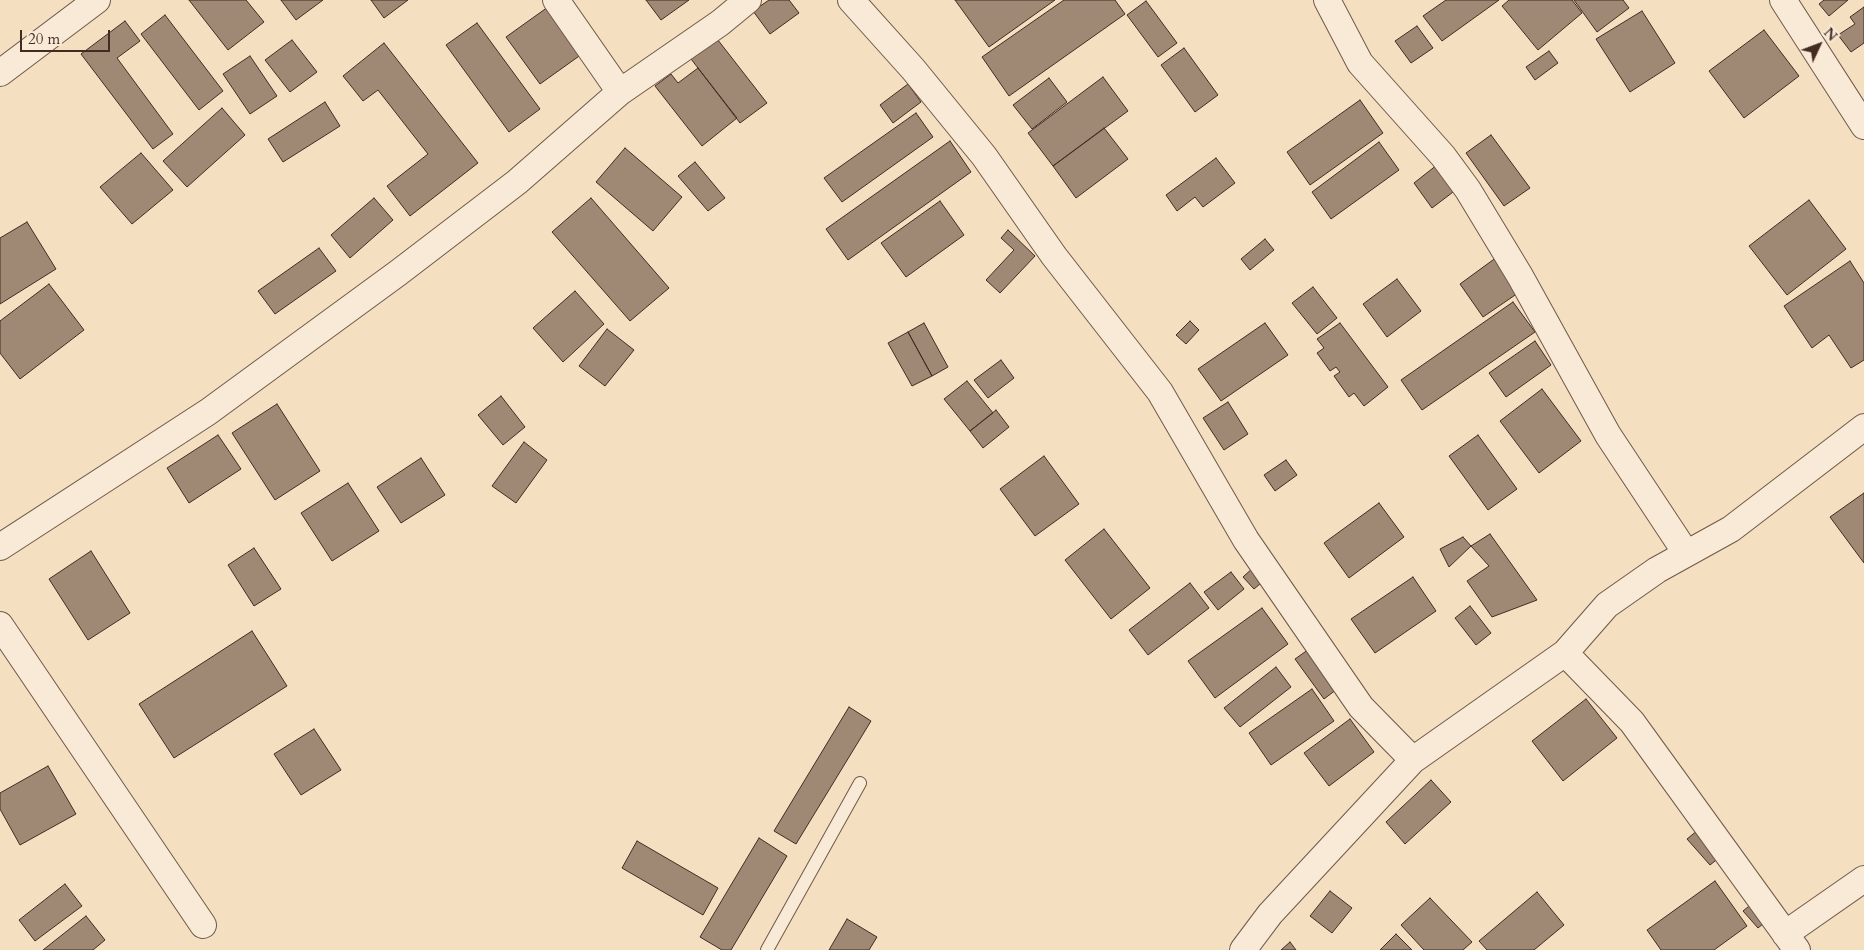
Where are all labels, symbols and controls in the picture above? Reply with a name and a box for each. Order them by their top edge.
scale bar [22,20,112,52]
north arrow [1794,20,1844,70]
text: N [1819,24,1841,45]
text: 20 m [28,29,60,49]

